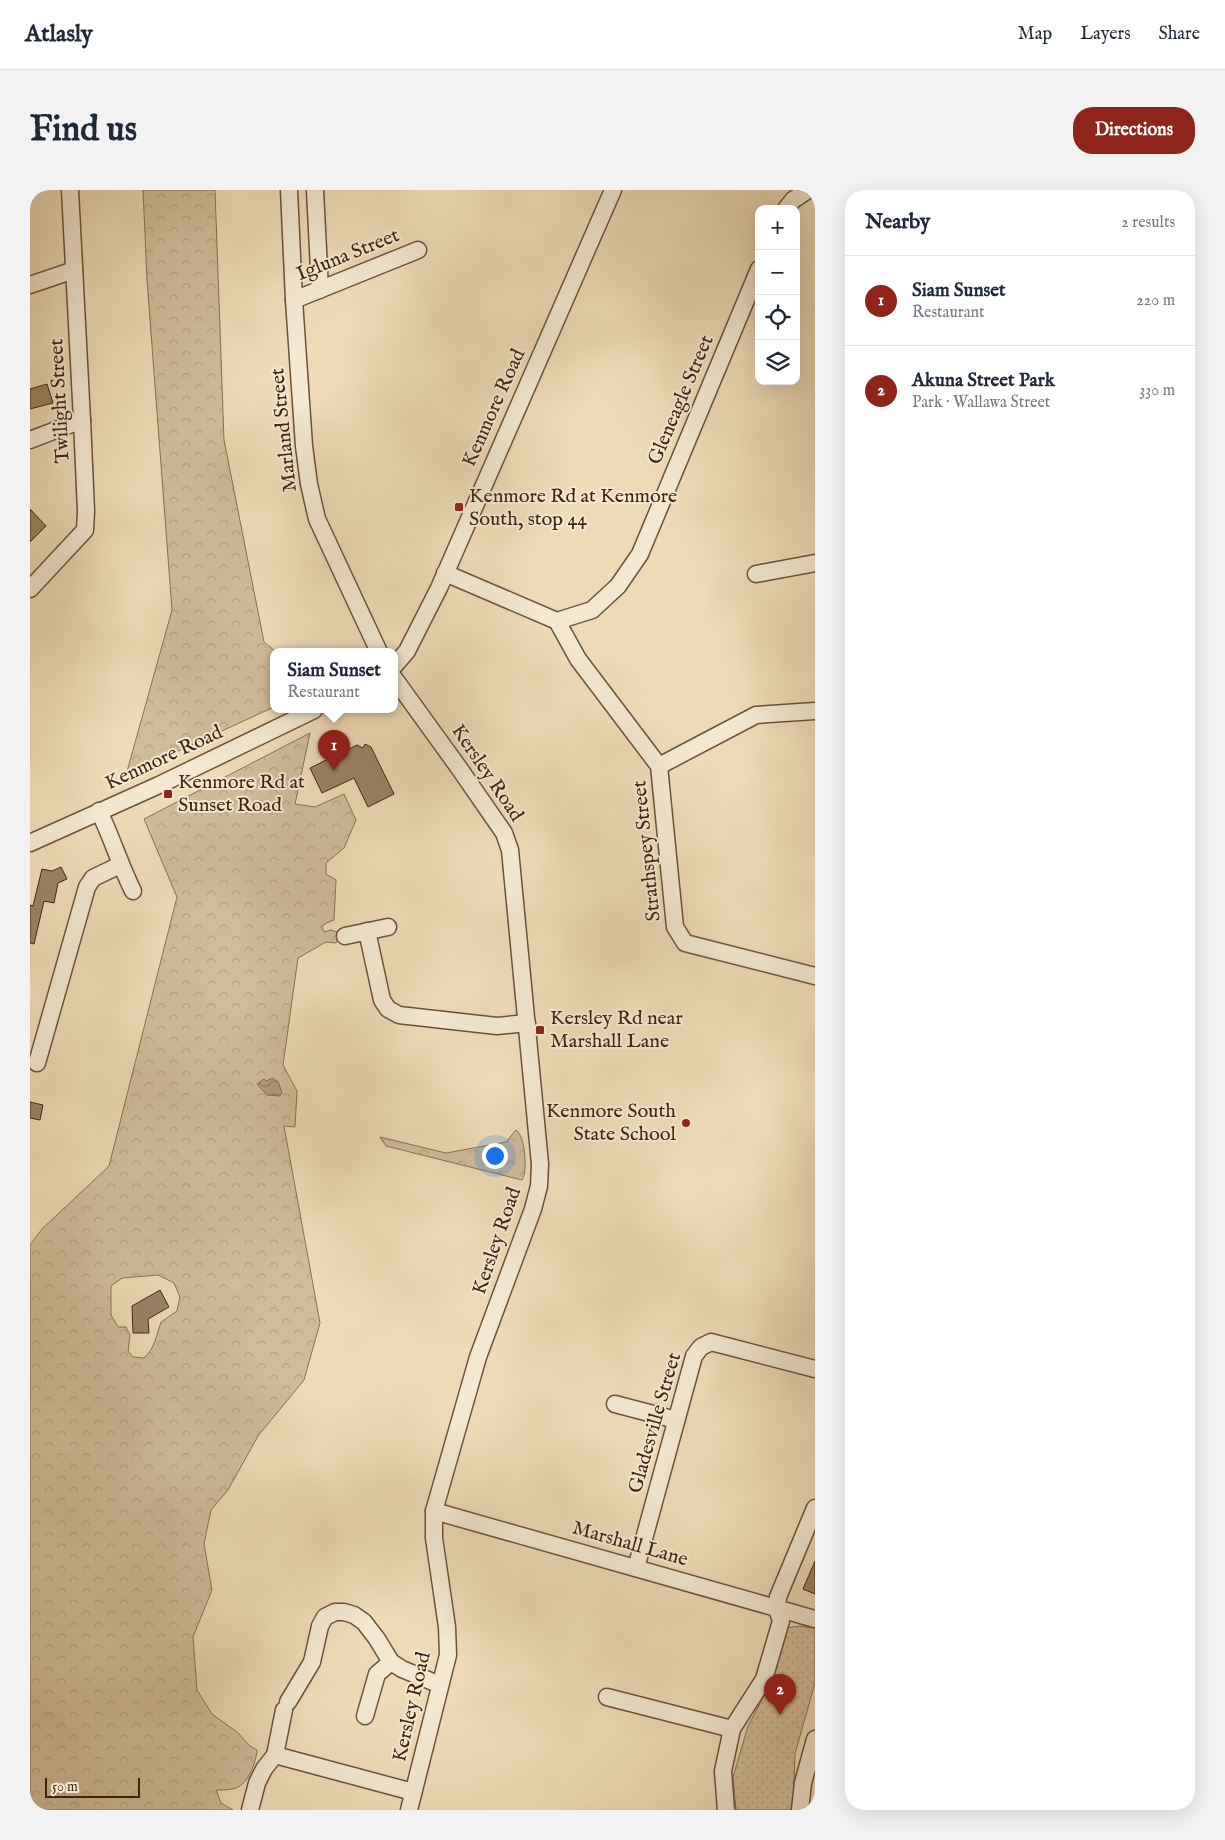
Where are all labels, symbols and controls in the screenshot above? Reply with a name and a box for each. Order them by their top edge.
text: Atlasly [25,19,93,50]
text: Map [1018,23,1052,46]
text: Layers [1080,23,1131,46]
text: Share [1159,23,1200,46]
button: Directions [1073,107,1195,154]
text: Find us [30,108,137,153]
map controls [755,205,800,385]
button: + [755,205,800,250]
text: Nearby [865,209,930,236]
text: 2 results [1121,213,1175,233]
street label: Igluna Street [293,223,403,287]
button: − [755,250,800,295]
text: Siam Sunset [912,279,1006,303]
text: 1 [878,291,884,311]
text: 220 m [1136,291,1175,311]
button: locate [755,295,800,340]
text: Restaurant [912,303,985,323]
street label: Gleneagle Street [642,331,720,469]
street label: Twilight Street [44,338,76,464]
button: layers [755,340,800,385]
street label: Kenmore Road [457,345,531,471]
street label: Marland Street [265,367,303,493]
text: Akuna Street Park [912,369,1055,393]
text: 2 [877,381,885,401]
text: 330 m [1139,381,1175,401]
text: Park · Wallawa Street [912,393,1050,413]
place label: Kenmore Rd at Kenmore South, stop 44 [469,484,677,532]
marker: Kenmore Rd at Kenmore South, stop 44 [453,501,465,513]
popup [270,648,398,713]
text: Siam Sunset [287,659,381,683]
text: Restaurant [287,683,360,703]
street label: Kenmore Road [101,720,227,796]
street label: Kersley Road [445,720,529,827]
pin: 1 [318,730,350,771]
place label: Kenmore Rd at Sunset Road [178,770,305,818]
street label: Strathspey Street [627,779,667,923]
marker: Kenmore Rd at Sunset Road [162,788,174,800]
place label: Kersley Rd near Marshall Lane [550,1006,683,1054]
marker: Kersley Rd near Marshall Lane [534,1024,546,1036]
place label: Kenmore South State School [546,1099,677,1147]
marker: Kenmore South State School [680,1117,692,1129]
your location [482,1143,508,1169]
street label: Kersley Road [467,1184,527,1298]
street label: Gladesville Street [623,1350,687,1496]
street label: Marshall Lane [569,1516,691,1572]
street label: Kersley Road [387,1649,437,1764]
pin: 2 [764,1674,796,1715]
scale bar [45,1775,140,1798]
text: 50 m [52,1778,78,1796]

